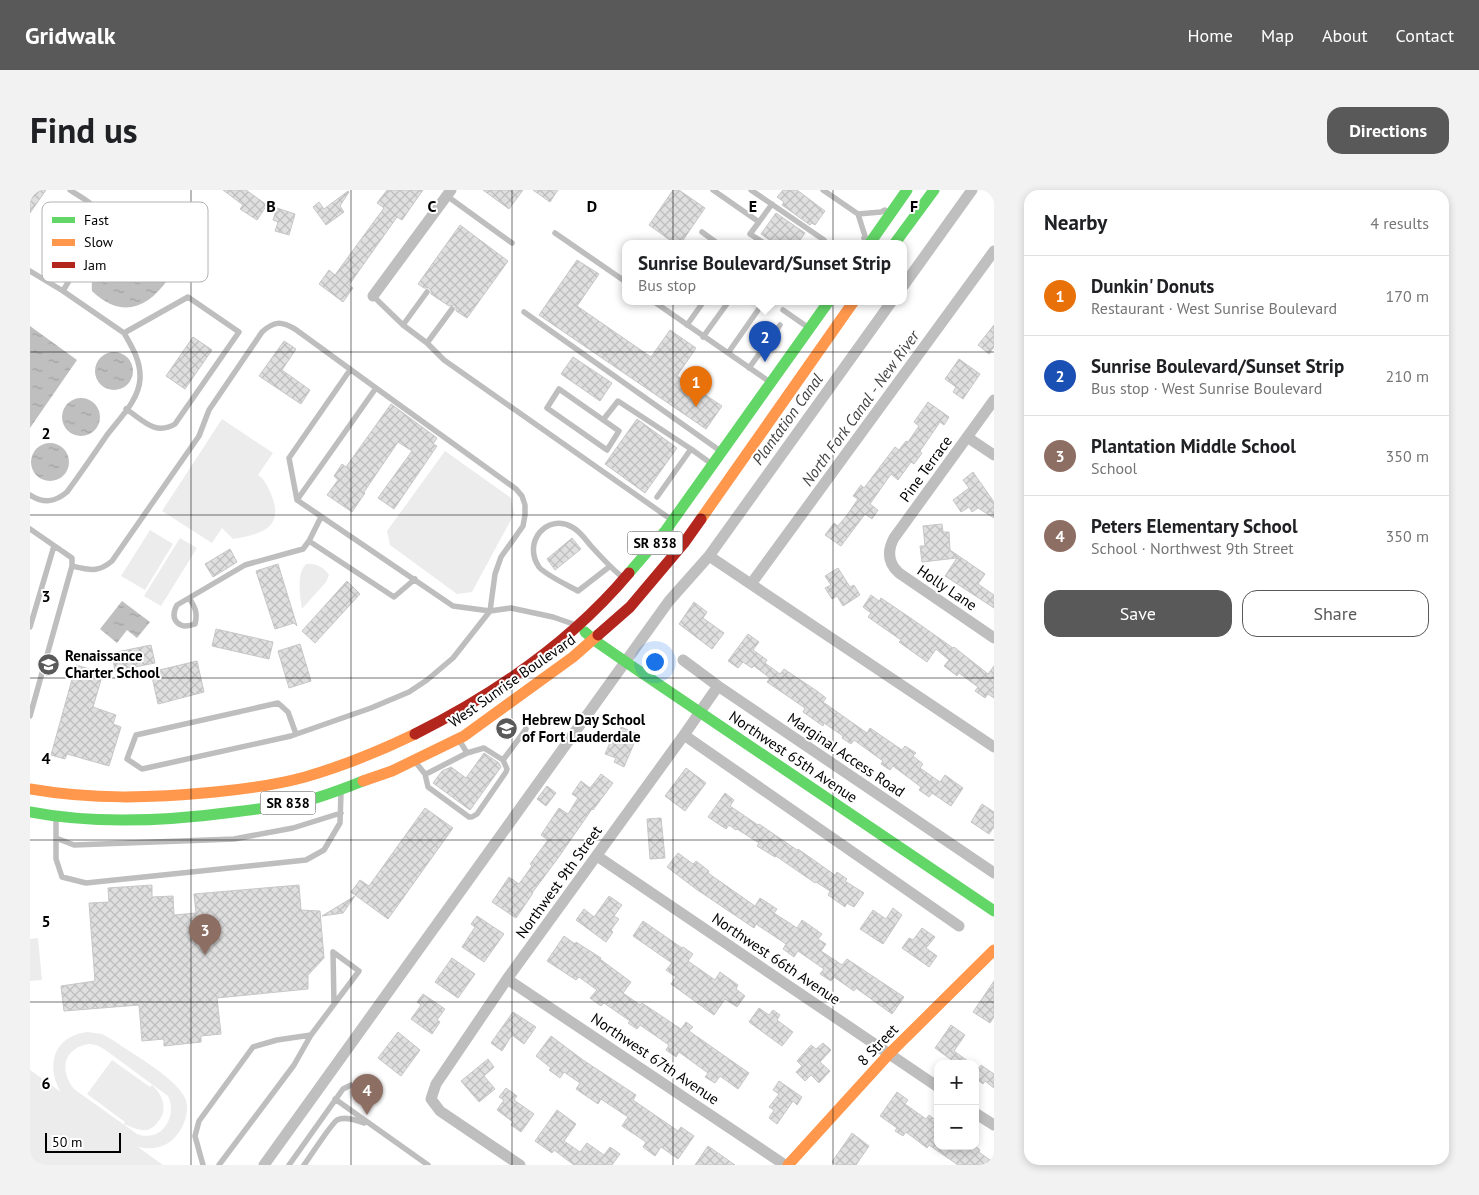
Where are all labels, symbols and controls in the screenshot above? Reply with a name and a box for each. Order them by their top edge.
text: Gridwalk [25,20,115,51]
text: Home [1187,24,1233,47]
text: Map [1261,24,1294,47]
text: About [1322,24,1368,47]
text: Contact [1396,24,1454,47]
text: Find us [30,107,138,153]
button: Directions [1327,107,1449,154]
text: B [266,196,276,216]
text: C [428,196,437,216]
text: D [587,196,597,216]
text: E [749,196,757,216]
text: F [910,196,918,216]
legend [42,202,208,282]
text: Nearby [1044,209,1107,236]
text: Fast [84,211,109,229]
text: 4 results [1370,213,1429,233]
text: Slow [84,233,114,251]
popup [622,240,907,305]
text: Sunrise Boulevard/Sunset Strip [638,251,891,275]
text: Jam [83,256,106,274]
text: Dunkin' Donuts [1091,274,1214,298]
text: Bus stop [638,275,696,295]
text: 1 [1055,286,1065,306]
text: 170 m [1386,286,1429,306]
text: Restaurant · West Sunrise Boulevard [1091,298,1337,318]
pin: 2 [749,321,781,362]
water label: North Fork Canal - New River [797,325,924,490]
text: Sunrise Boulevard/Sunset Strip [1091,354,1344,378]
pin: 1 [680,366,712,407]
text: 2 [1055,366,1065,386]
text: 210 m [1386,366,1429,386]
water label: Plantation Canal [747,369,827,469]
text: Bus stop · West Sunrise Boulevard [1091,378,1322,398]
text: 2 [41,423,51,443]
street label: Pine Terrace [895,432,956,506]
text: Plantation Middle School [1091,434,1296,458]
text: 3 [1055,446,1065,466]
text: 350 m [1386,446,1429,466]
text: School [1091,458,1137,478]
text: Peters Elementary School [1091,514,1298,538]
text: 4 [1055,526,1065,546]
text: 350 m [1386,526,1429,546]
road number: SR 838 [628,532,682,554]
text: School · Northwest 9th Street [1091,538,1294,558]
street label: Holly Lane [914,561,981,614]
text: 3 [41,586,51,606]
button: Save [1044,590,1232,637]
button: Share [1242,590,1429,637]
street label: West Sunrise Boulevard [445,630,579,732]
place label: Renaissance Charter School [65,646,160,682]
your location [642,649,668,675]
school or university icon: Renaissance Charter School [37,653,61,677]
street label: Northwest 65th Avenue [725,707,861,807]
street label: Marginal Access Road [784,708,909,801]
place label: Hebrew Day School of Fort Lauderdale [522,710,646,746]
school or university icon: Hebrew Day School of Fort Lauderdale [494,717,518,741]
text: 4 [41,748,51,768]
road number: SR 838 [260,792,316,814]
street label: Northwest 9th Street [511,822,606,942]
street label: Northwest 66th Avenue [708,909,844,1009]
text: 5 [41,911,51,931]
pin: 3 [189,914,221,955]
street label: Northwest 67th Avenue [588,1009,723,1109]
street label: 8 Street [853,1020,902,1069]
map controls [934,1060,979,1150]
button: + [934,1060,979,1105]
text: 6 [41,1073,51,1093]
pin: 4 [351,1074,383,1115]
button: − [934,1105,979,1150]
scale bar [45,1130,121,1153]
text: 50 m [52,1133,82,1151]

